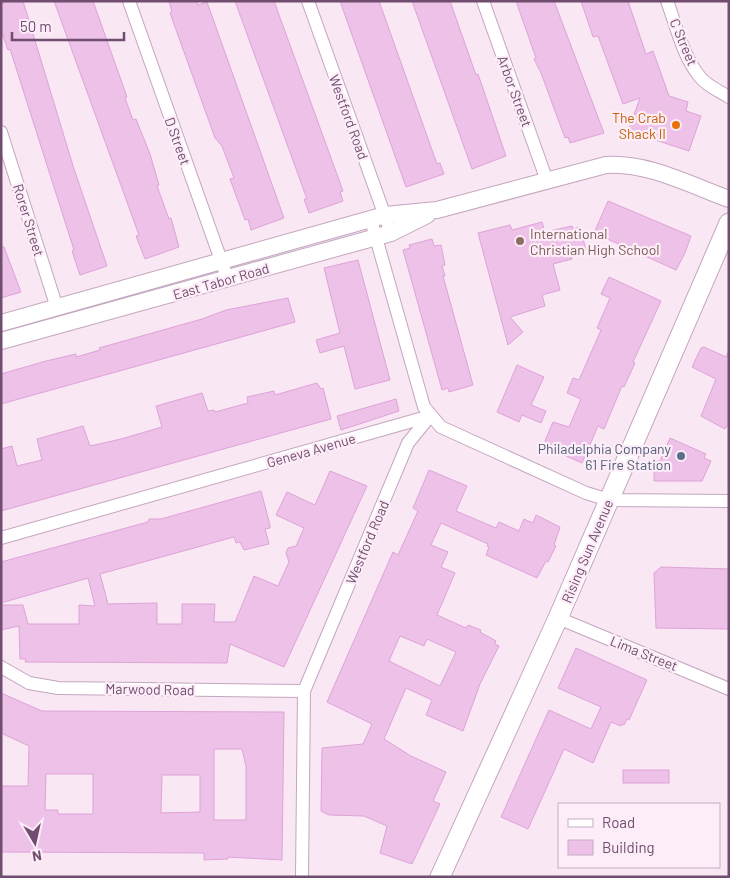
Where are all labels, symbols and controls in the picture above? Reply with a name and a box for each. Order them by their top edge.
scale bar [12,10,125,42]
street label: C Street [666,16,702,68]
text: 50 m [20,17,52,35]
street label: Arbor Street [494,53,536,129]
street label: Westford Road [326,72,372,162]
place label: The Crab Shack II [612,109,666,142]
street label: D Street [162,115,194,167]
marker: The Crab Shack II [670,119,682,131]
street label: Rorer Street [10,182,48,258]
place label: International Christian High School [530,225,660,258]
marker: International Christian High School [514,235,526,247]
street label: East Tabor Road [171,259,271,303]
street label: Geneva Avenue [265,429,357,471]
place label: Philadelphia Company 61 Fire Station [538,440,672,473]
marker: Philadelphia Company 61 Fire Station [675,450,687,462]
street label: Rising Sun Avenue [558,497,616,605]
street label: Westford Road [342,498,392,586]
street label: Lima Street [608,632,680,674]
street label: Marwood Road [105,680,195,698]
legend [558,803,720,868]
text: Road [602,813,635,831]
north arrow [10,818,60,868]
text: Building [602,838,655,856]
text: N [31,847,43,865]

